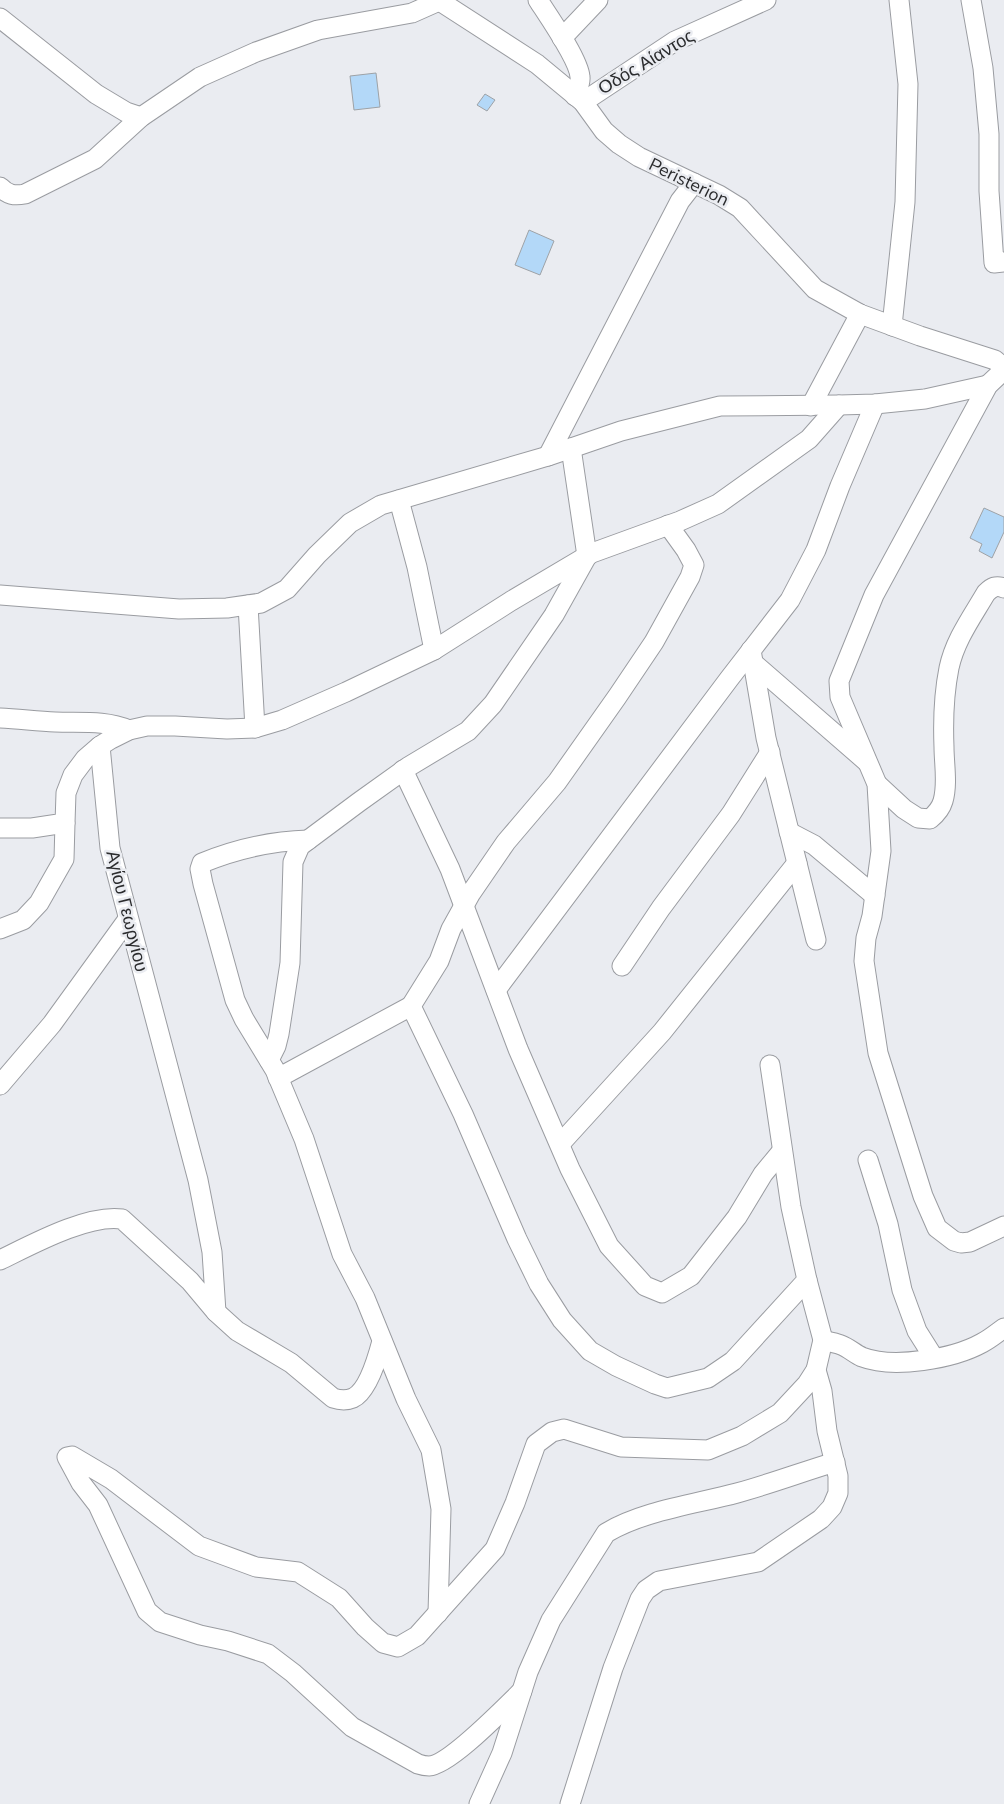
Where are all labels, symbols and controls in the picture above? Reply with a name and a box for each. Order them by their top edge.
street label: Οδός Αίαντος [593,24,699,100]
street label: Peristerion [645,152,733,212]
street label: Αγίου Γεωργίου [100,848,154,974]

